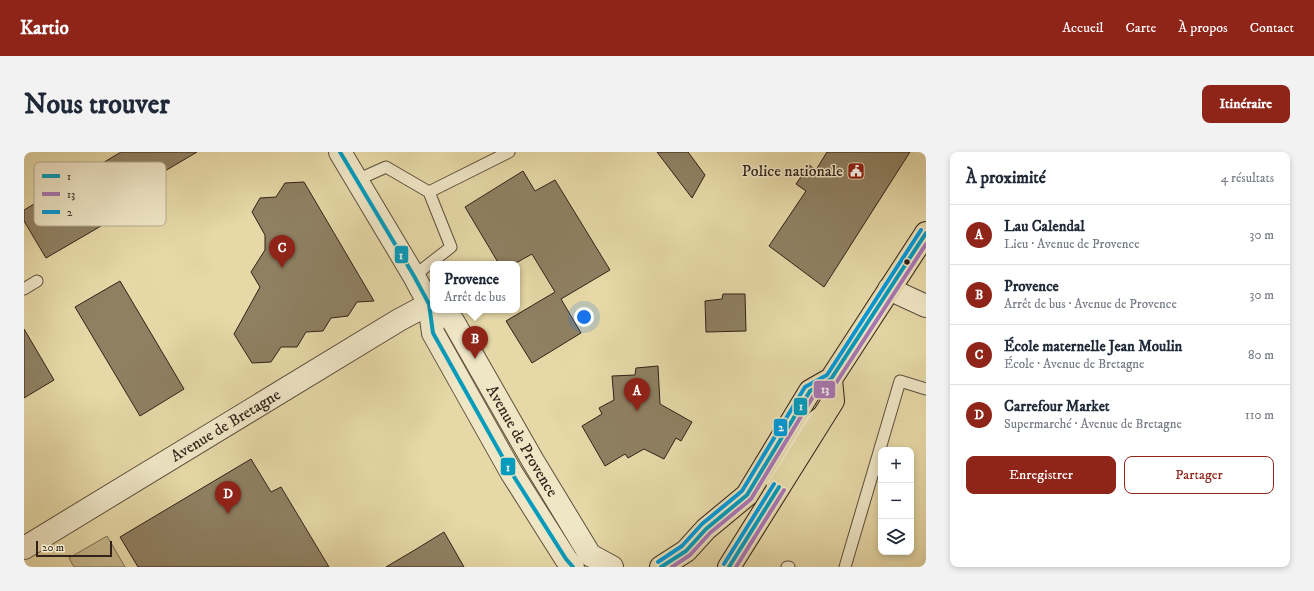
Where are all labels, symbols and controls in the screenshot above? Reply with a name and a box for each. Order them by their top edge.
text: Kartio [20,17,69,40]
text: Accueil [1062,19,1104,37]
text: Carte [1126,19,1156,37]
text: À propos [1178,19,1228,37]
text: Contact [1250,19,1294,37]
button: Itinéraire [1202,85,1290,123]
text: Nous trouver [24,87,170,122]
place label: Police nationale [742,161,843,181]
public building icon: Police nationale [846,161,866,181]
legend [34,162,166,226]
text: À proximité [966,167,1046,189]
text: 1 [67,170,71,184]
text: 4 résultats [1221,170,1274,186]
text: 13 [67,188,75,202]
text: 2 [67,206,73,220]
text: Lau Calendal [1004,217,1085,236]
text: A [975,227,983,243]
text: 30 m [1250,227,1274,243]
pin: C [269,235,295,268]
text: Lieu · Avenue de Provence [1004,236,1140,252]
line badge: 1 [394,245,409,264]
text: 1 [399,249,403,263]
unlabelled marker [902,257,912,267]
popup [430,261,520,313]
text: Provence [444,270,499,289]
text: Provence [1004,277,1059,296]
text: B [975,287,983,303]
text: 30 m [1250,287,1274,303]
text: Arrêt de bus [444,289,506,305]
text: Arrêt de bus · Avenue de Provence [1004,296,1177,312]
your location [574,307,594,327]
pin: B [462,326,488,359]
text: École maternelle Jean Moulin [1004,337,1182,356]
text: C [975,347,983,363]
text: 80 m [1248,347,1274,363]
text: École · Avenue de Bretagne [1004,356,1144,372]
pin: A [624,378,650,411]
line badge: 13 [813,380,836,399]
street label: Avenue de Provence [482,381,563,501]
text: 13 [821,383,829,397]
street label: Avenue de Bretagne [167,384,285,466]
line badge: 1 [793,397,808,416]
text: Carrefour Market [1004,397,1110,416]
text: 1 [799,400,803,414]
text: D [974,407,984,423]
text: 110 m [1245,407,1274,423]
text: Supermarché · Avenue de Bretagne [1004,416,1182,432]
line badge: 2 [773,418,788,437]
text: 2 [778,421,784,435]
map controls [878,447,914,555]
button: + [878,447,914,483]
button: Enregistrer [966,456,1116,494]
button: Partager [1124,456,1274,494]
line badge: 1 [500,457,516,476]
text: 1 [506,461,510,475]
pin: D [215,481,241,514]
button: − [878,483,914,519]
button: layers [878,519,914,555]
scale bar [36,539,112,558]
text: 20 m [42,541,64,555]

